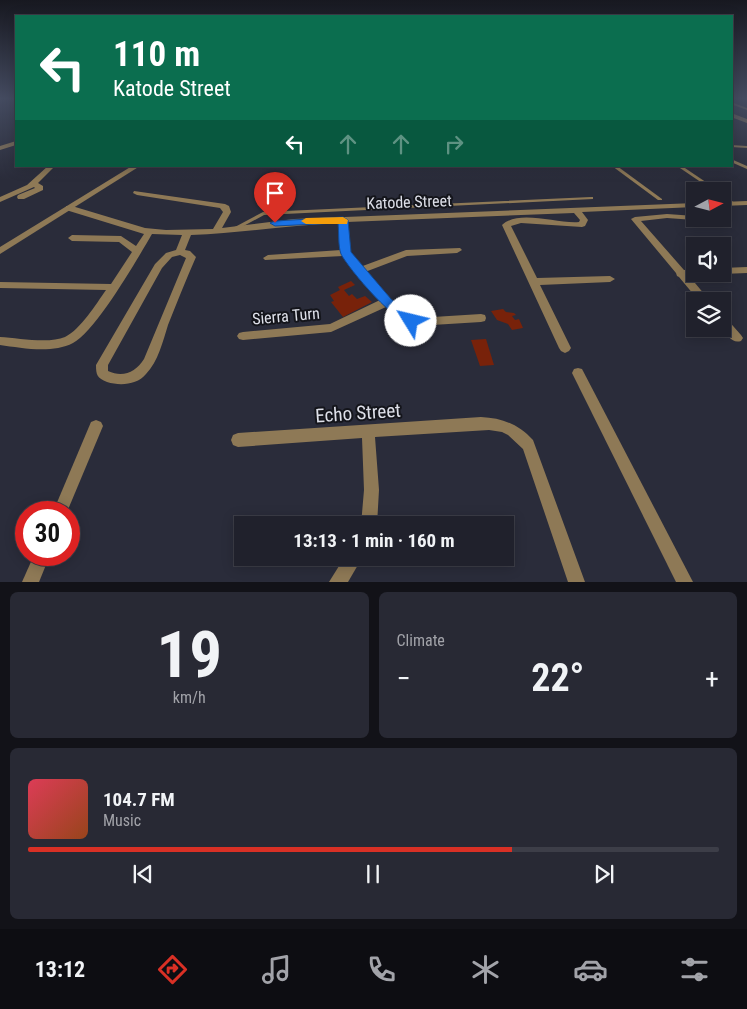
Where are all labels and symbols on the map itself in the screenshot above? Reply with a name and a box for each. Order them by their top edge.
pin [254,172,296,223]
north arrow [686,182,731,228]
street label: Katode Street [366,191,452,213]
position arrow [384,294,436,346]
street label: Sierra Turn [251,304,321,328]
street label: Echo Street [314,399,402,427]
speed limit sign: 30 [15,501,80,566]

